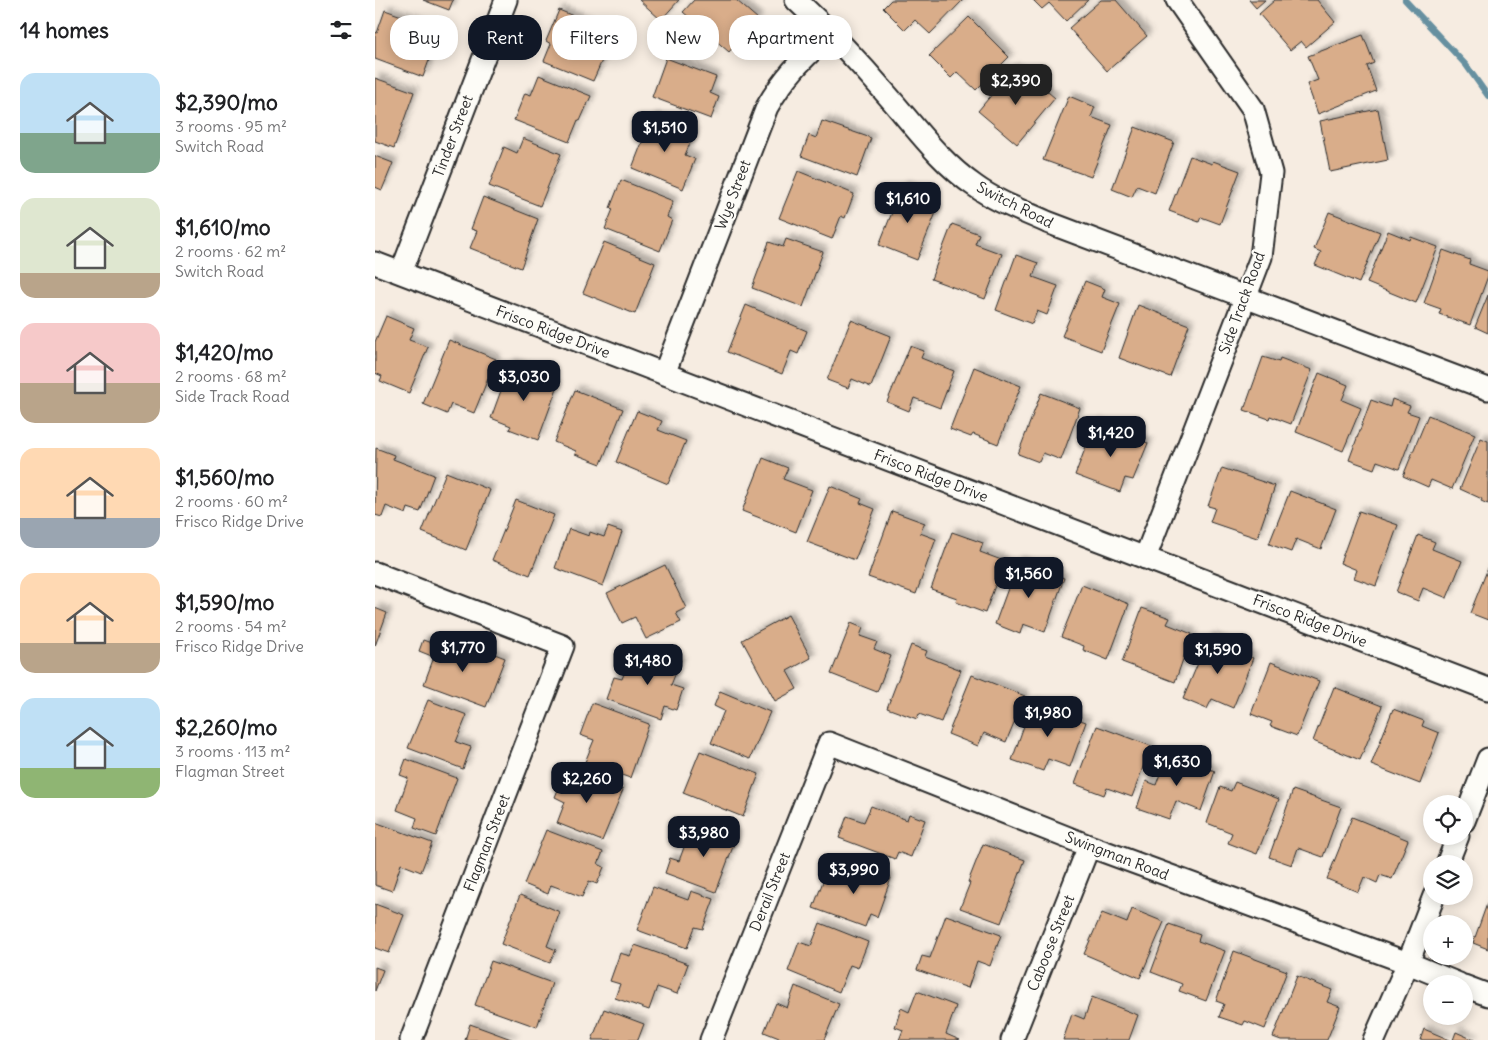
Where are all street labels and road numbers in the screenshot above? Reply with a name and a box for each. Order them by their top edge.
street label: Tinder Street [428,92,477,180]
street label: Wye Street [710,157,755,233]
street label: Switch Road [974,177,1057,232]
street label: Side Track Road [1214,249,1269,357]
street label: Frisco Ridge Drive [493,301,613,362]
street label: Frisco Ridge Drive [871,445,991,506]
street label: Frisco Ridge Drive [1250,590,1370,651]
street label: Flagman Street [459,791,514,894]
street label: Swingman Road [1063,827,1172,884]
street label: Derail Street [745,850,794,934]
street label: Caboose Street [1023,892,1078,994]

